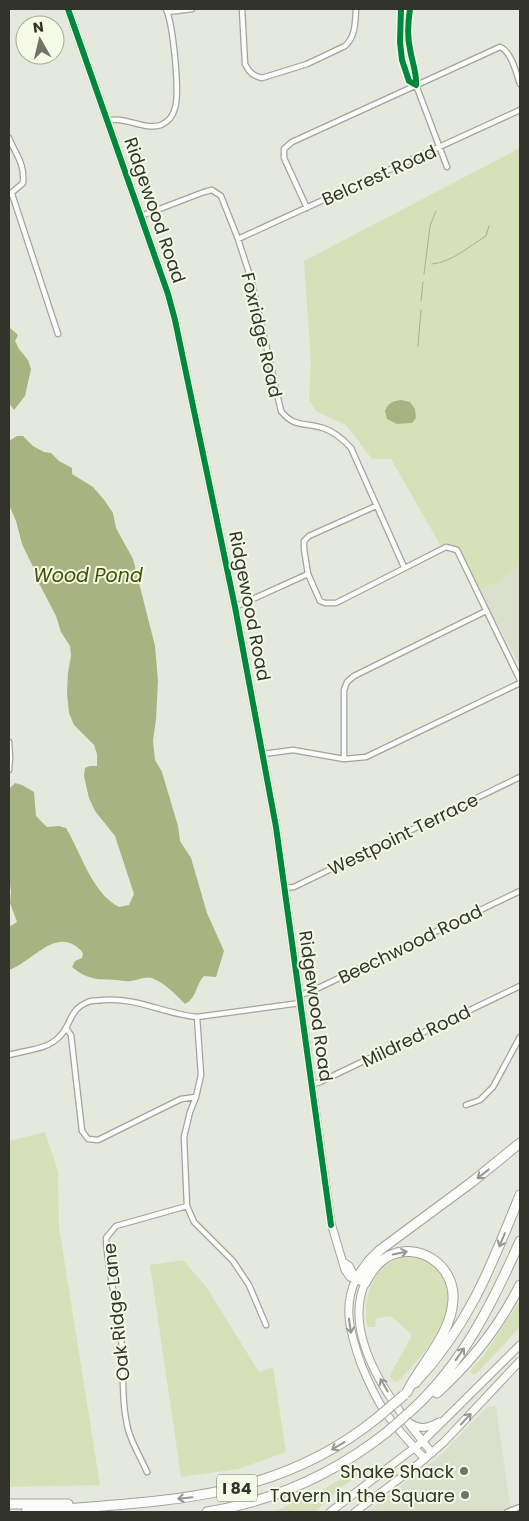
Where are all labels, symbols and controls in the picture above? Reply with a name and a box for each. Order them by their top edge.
north arrow [15,15,65,65]
text: N [32,16,45,38]
street label: Ridgewood Road [118,134,192,286]
street label: Belcrest Road [318,139,440,211]
street label: Foxridge Road [235,270,289,400]
street label: Ridgewood Road [223,529,277,683]
water label: Wood Pond [33,562,143,589]
street label: Westpoint Terrace [324,787,482,881]
street label: Beechwood Road [334,898,486,990]
street label: Ridgewood Road [293,929,339,1083]
street label: Mildred Road [357,999,475,1073]
one-way arrow [476,1169,490,1179]
one-way arrow [496,1232,506,1247]
street label: Oak Ridge Lane [96,1242,136,1382]
one-way arrow [392,1248,408,1257]
one-way arrow [345,1318,355,1334]
one-way arrow [455,1347,466,1361]
one-way arrow [378,1378,388,1392]
one-way arrow [460,1413,472,1426]
one-way arrow [331,1442,345,1452]
place label: Shake Shack [340,1459,455,1484]
marker: Shake Shack [458,1465,470,1477]
road number: I 84 [217,1475,257,1502]
place label: Tavern in the Square [270,1483,455,1508]
marker: Tavern in the Square [459,1489,471,1501]
one-way arrow [177,1493,193,1503]

